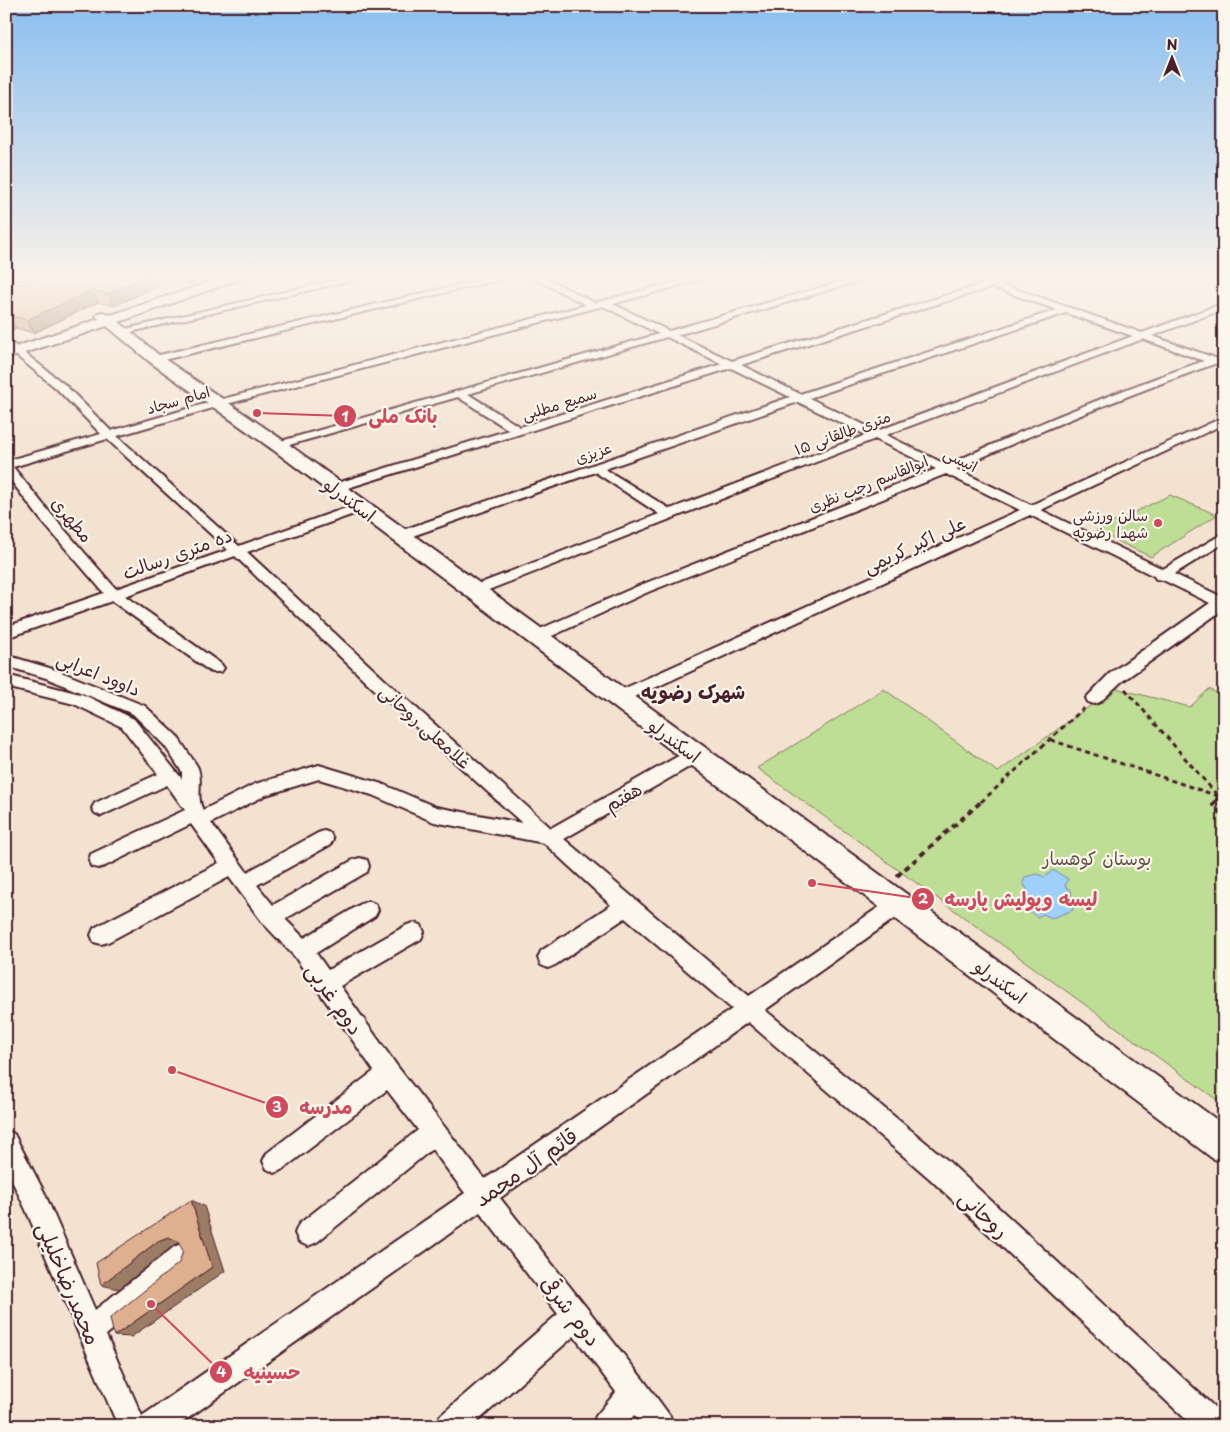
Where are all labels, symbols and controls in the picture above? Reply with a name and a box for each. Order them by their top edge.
north arrow [1148,32,1198,82]
text: N [1166,34,1178,55]
street label: امام سجاد [143,379,213,420]
street label: سمیع مطلبی [519,381,600,426]
callout: بانک ملی [333,399,447,433]
text: بانک ملی [368,401,438,429]
text: 1 [341,404,349,427]
street label: ۱۵ متری طالقانی [791,404,893,460]
street label: عزیزی [572,435,614,469]
street label: انیسی [940,441,982,477]
street label: ابوالقاسم رجب نظری [805,449,932,519]
street label: اسکندرلو [317,470,382,528]
street label: مطهری [46,490,100,548]
place label: سالن ورزشی شهدا رضویه [1073,503,1148,543]
street label: علی اکبر کریمی [858,509,970,579]
marker: سالن ورزشی شهدا رضویه [1152,517,1164,529]
street label: ده متری رسالت [118,521,236,585]
street label: داوود اعرابی [53,644,145,702]
street label: غلامعلی روحانی [374,677,478,775]
district label: شهرک رضویه [641,677,745,705]
street label: اسکندرلو [642,711,707,769]
street label: هفتم [600,775,647,819]
park label: بوستان کوهسار [1041,844,1151,871]
callout: لیسه وپولیش پارسه [910,882,1108,916]
text: لیسه وپولیش پارسه [945,884,1097,912]
text: 2 [918,886,929,909]
street label: اسکندرلو [968,952,1033,1010]
street label: دوم غربی [298,955,373,1042]
callout: مدرسه [264,1090,362,1124]
text: مدرسه [300,1092,352,1120]
text: 3 [272,1094,282,1117]
street label: قائم آل محمد [467,1118,585,1215]
street label: روحانی [953,1181,1017,1245]
street label: محمدرضاخلیلی [30,1217,110,1349]
street label: دوم شرقی [533,1268,610,1353]
callout: حسینیه [209,1355,311,1389]
text: حسینیه [244,1357,300,1385]
text: 4 [216,1359,226,1382]

